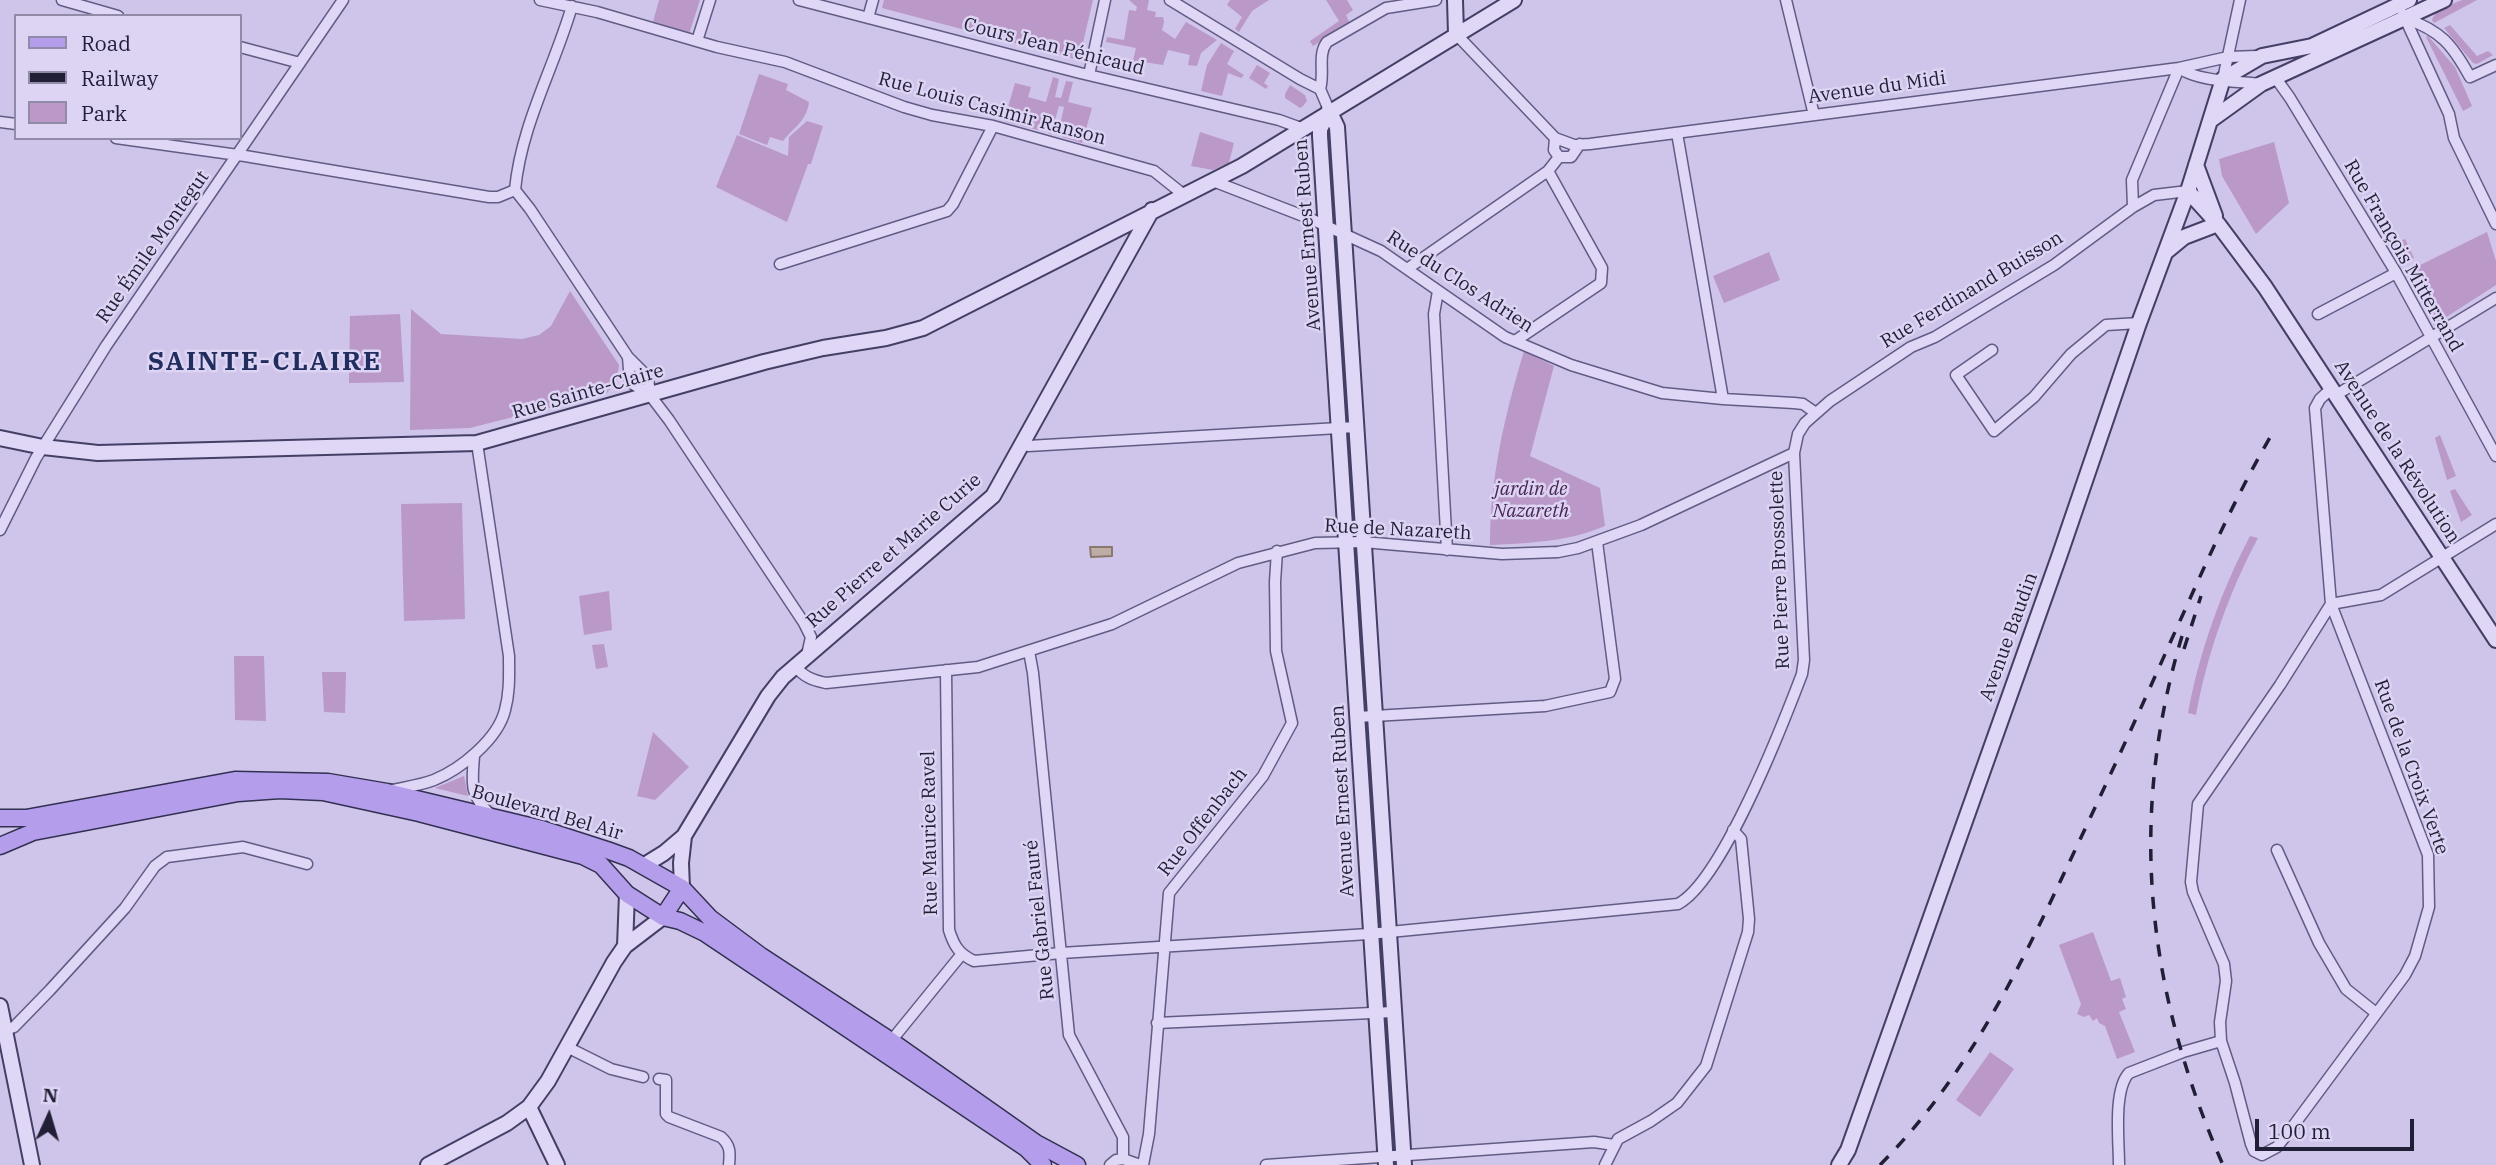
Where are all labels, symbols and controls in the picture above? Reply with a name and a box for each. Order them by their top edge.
street label: Cours Jean Pénicaud [961,13,1147,81]
legend [14,14,242,140]
text: Road [81,29,131,57]
text: Railway [81,64,158,92]
street label: Avenue du Midi [1807,67,1947,109]
street label: Rue Louis Casimir Ranson [876,68,1108,150]
text: Park [81,99,127,127]
street label: Avenue Ernest Ruben [1290,138,1326,332]
street label: Rue François Mitterrand [2339,156,2467,356]
street label: Rue Émile Montegut [92,166,214,328]
street label: Rue du Clos Adrien [1382,226,1538,338]
street label: Rue Ferdinand Buisson [1877,227,2067,353]
district label: SAINTE-CLAIRE [149,346,381,378]
street label: Avenue de la Révolution [2329,356,2465,548]
street label: Rue Sainte-Claire [510,359,666,425]
street label: Rue Pierre et Marie Curie [802,469,986,633]
street label: Rue Pierre Brossolette [1765,470,1795,670]
park label: jardin de Nazareth [1493,479,1569,523]
street label: Rue de Nazareth [1324,515,1472,545]
street label: Avenue Baudin [1975,569,2043,705]
street label: Rue de la Croix Verte [2369,676,2453,858]
street label: Avenue Ernest Ruben [1327,704,1359,898]
street label: Rue Maurice Ravel [917,750,943,916]
street label: Rue Offenbach [1154,763,1252,881]
street label: Boulevard Bel Air [469,781,625,845]
street label: Rue Gabriel Fauré [1020,839,1060,1001]
north arrow [14,1081,84,1151]
text: N [42,1083,59,1108]
scale bar [2258,1106,2417,1150]
text: 100 m [2268,1117,2331,1145]

